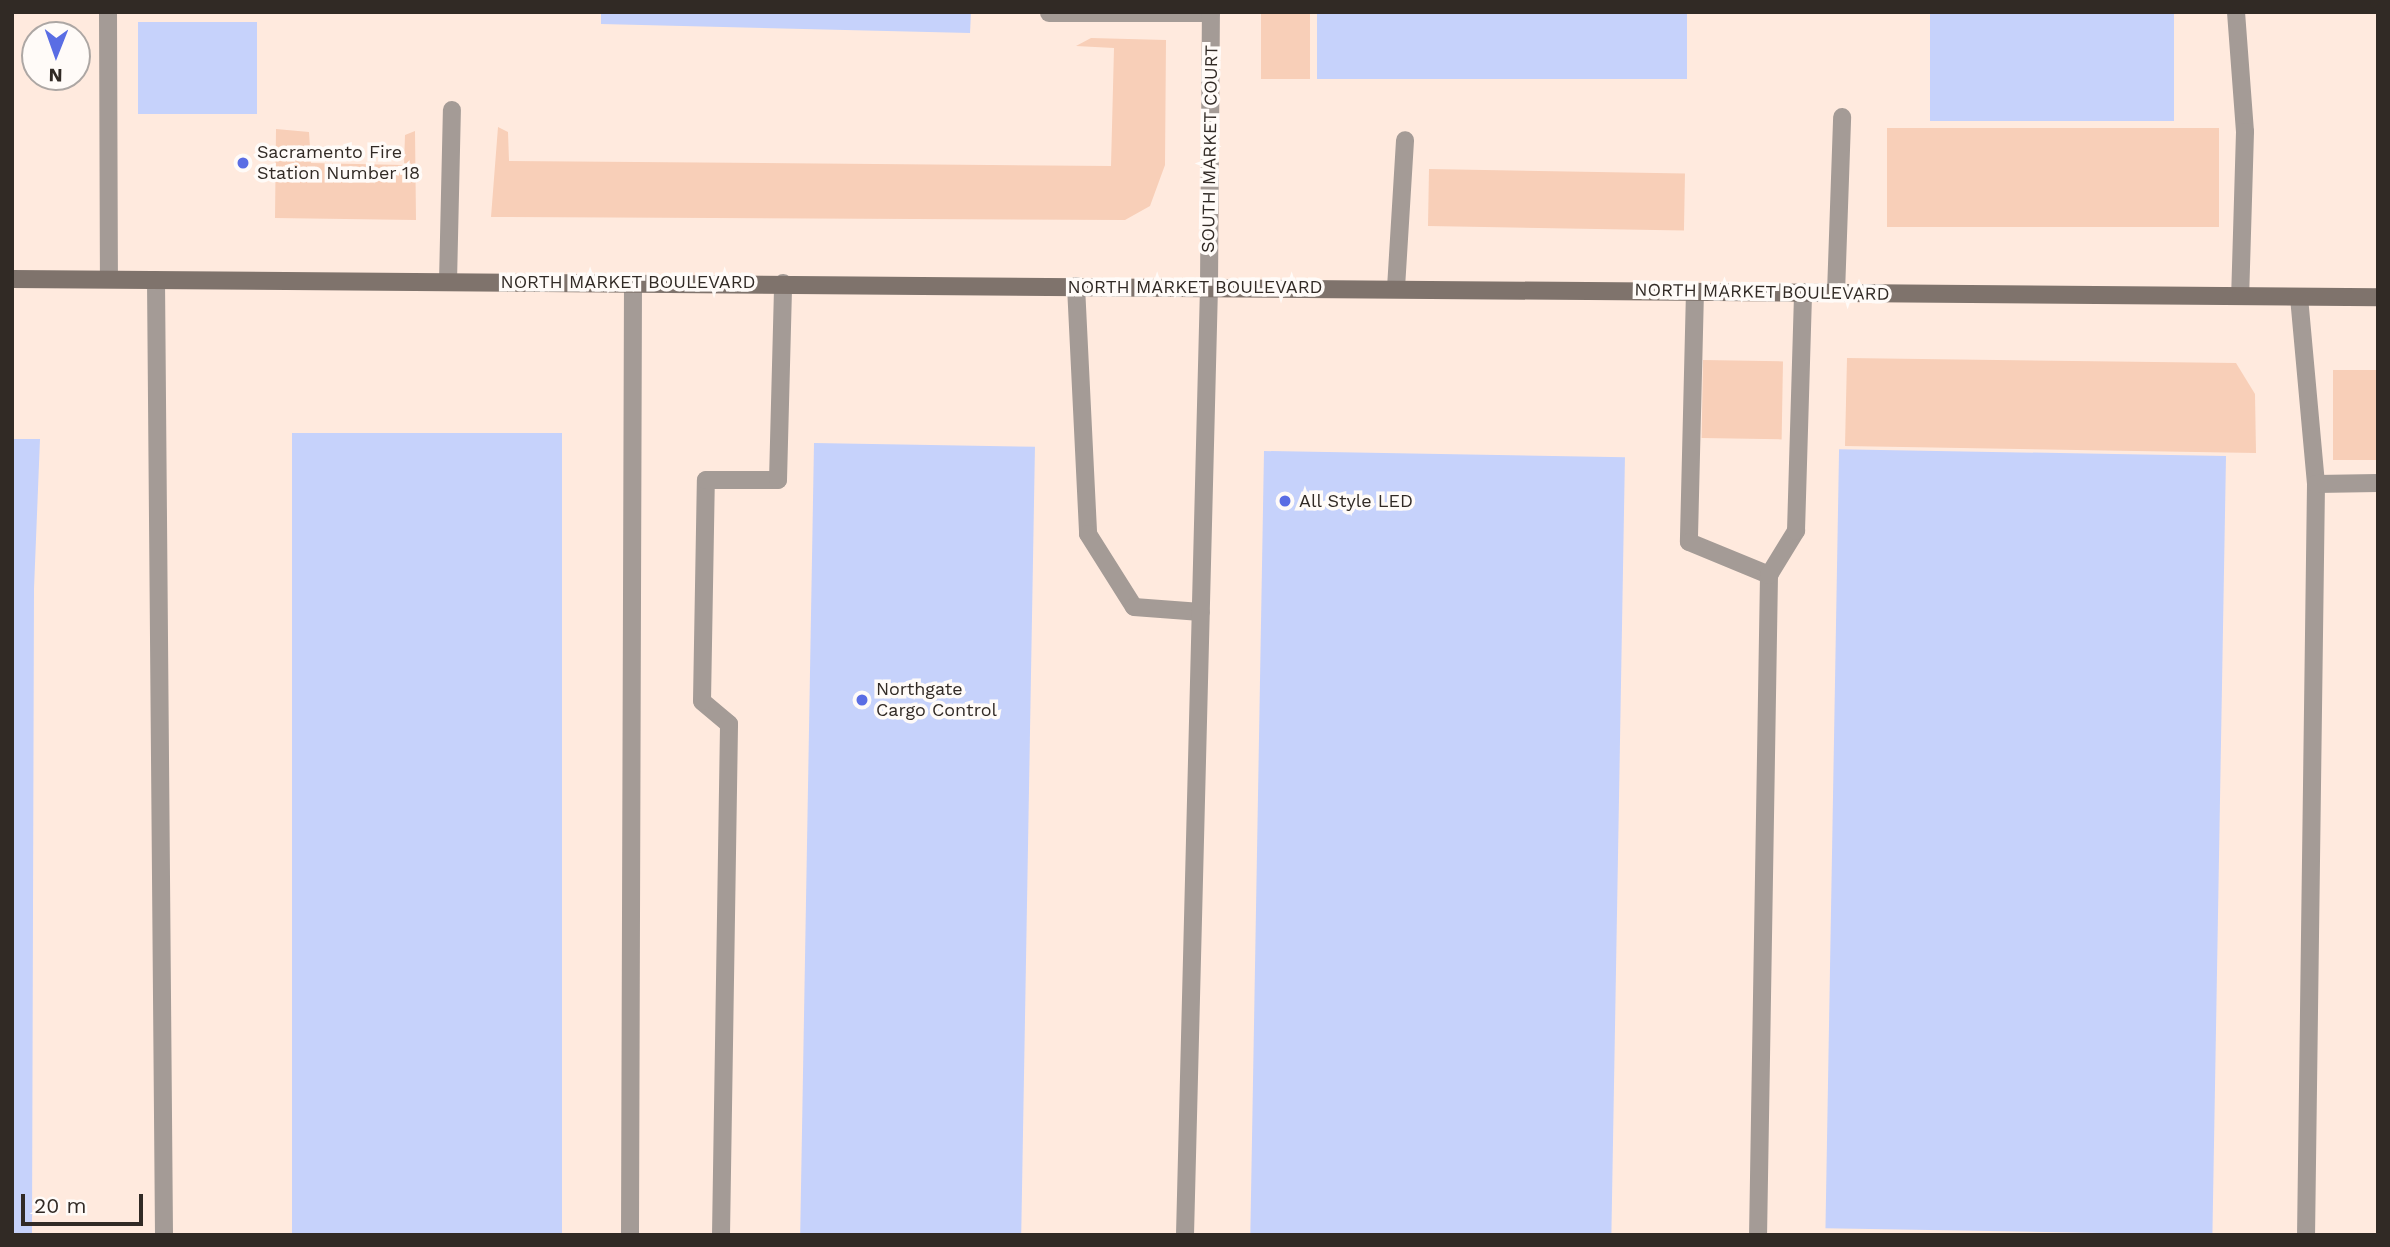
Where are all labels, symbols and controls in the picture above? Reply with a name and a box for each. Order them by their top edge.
north arrow [21,21,91,91]
street label: SOUTH MARKET COURT [1197,45,1223,253]
text: N [48,64,63,87]
place label: Sacramento Fire Station Number 18 [257,142,421,184]
marker: Sacramento Fire Station Number 18 [235,155,251,171]
street label: NORTH MARKET BOULEVARD [500,271,756,293]
street label: NORTH MARKET BOULEVARD [1067,276,1323,298]
street label: NORTH MARKET BOULEVARD [1634,279,1890,305]
place label: All Style LED [1299,490,1414,512]
marker: All Style LED [1277,493,1293,509]
place label: Northgate Cargo Control [876,679,997,722]
marker: Northgate Cargo Control [854,692,870,708]
scale bar [24,1180,147,1224]
text: 20 m [34,1193,86,1218]

